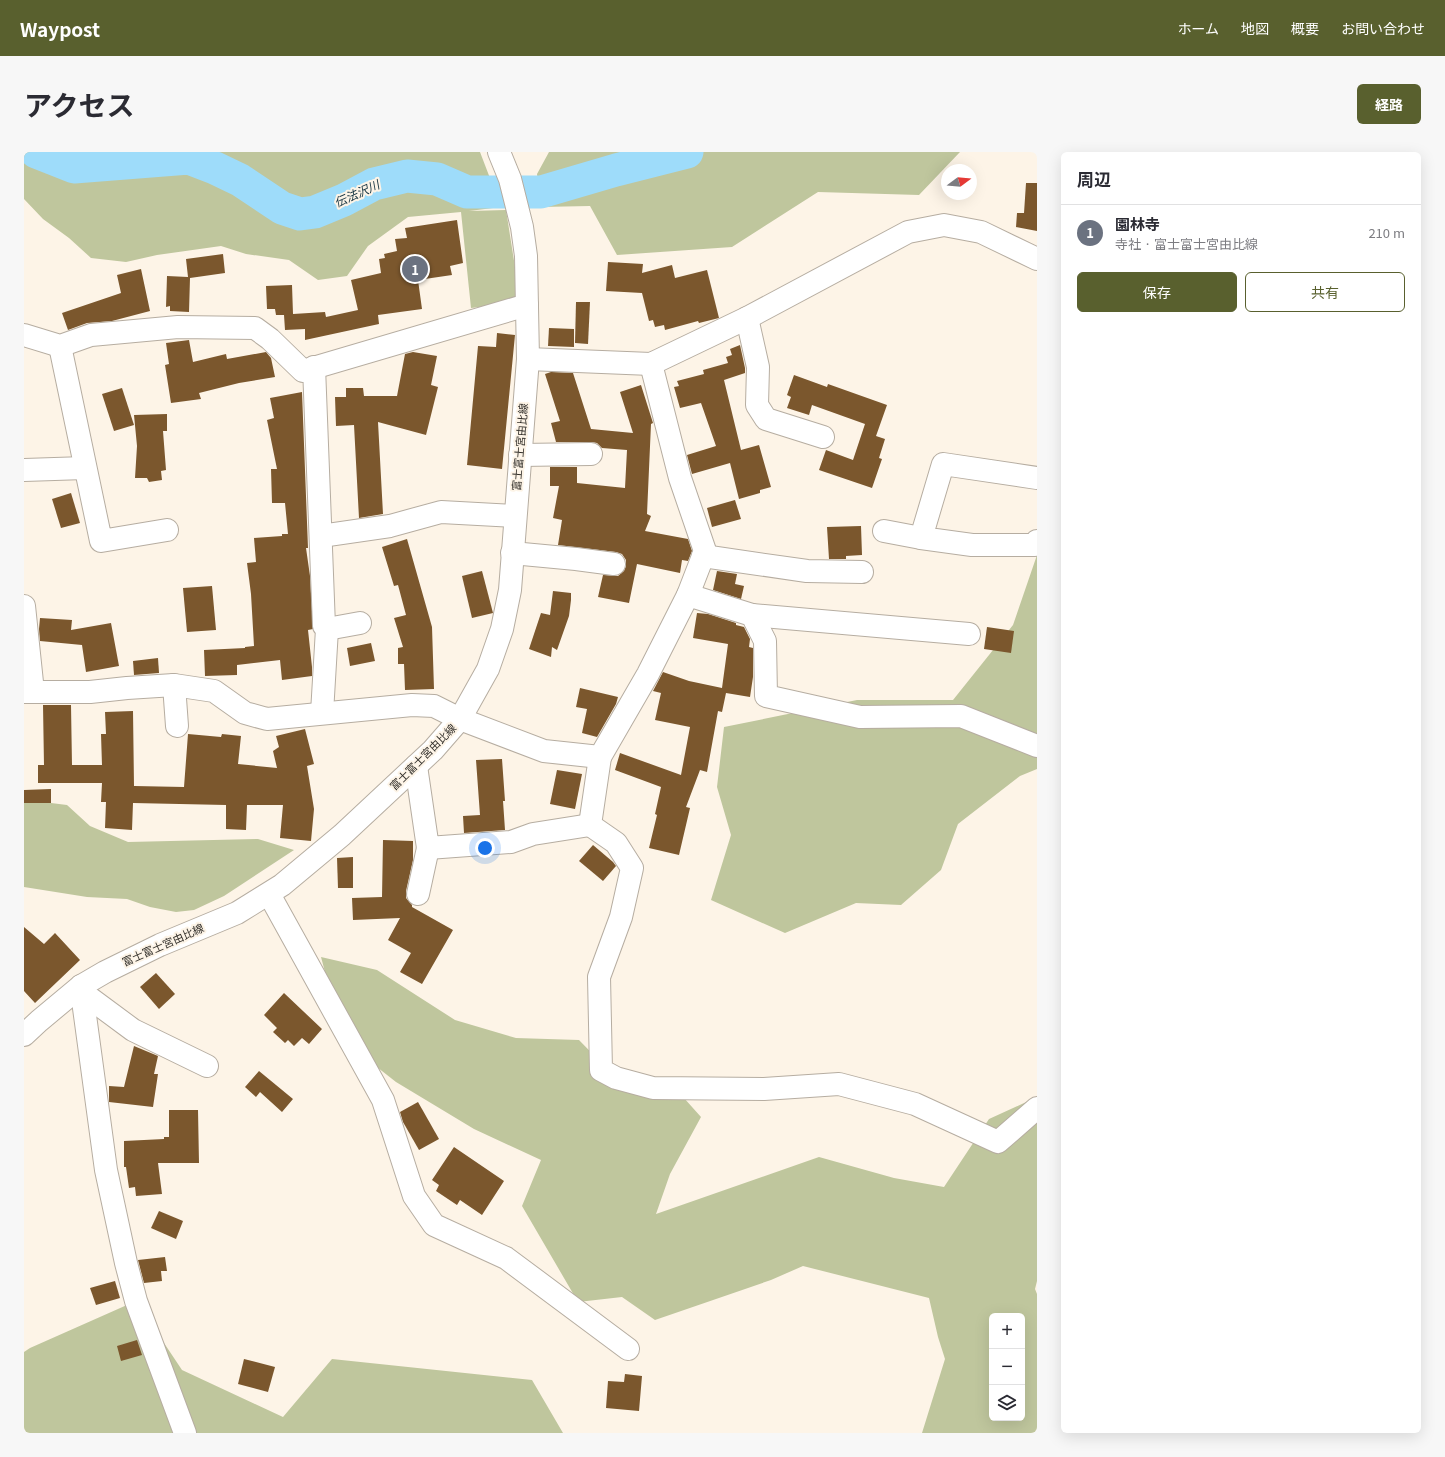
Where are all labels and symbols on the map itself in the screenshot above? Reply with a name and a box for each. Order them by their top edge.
north arrow [941,164,977,200]
water label: 伝法沢川 [331,174,384,210]
pin: 1 [402,254,428,284]
street label: 富士富士宮由比線 [507,402,531,491]
street label: 富士富士宮由比線 [386,720,459,793]
your location [475,838,495,858]
street label: 富士富士宮由比線 [119,919,206,969]

